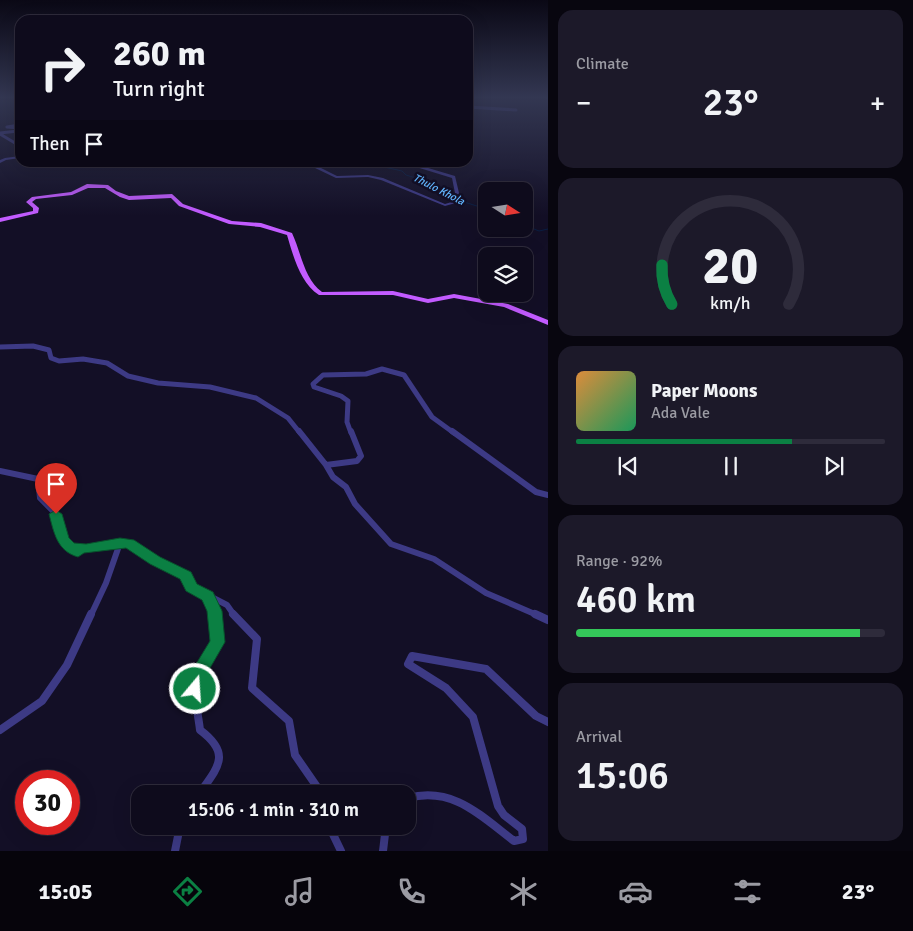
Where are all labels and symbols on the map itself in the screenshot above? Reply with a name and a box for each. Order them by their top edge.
water label: Thulo Khola [411,171,467,208]
north arrow [478,182,532,238]
pin [35,463,77,514]
position arrow [168,662,220,714]
speed limit sign: 30 [15,770,80,835]

